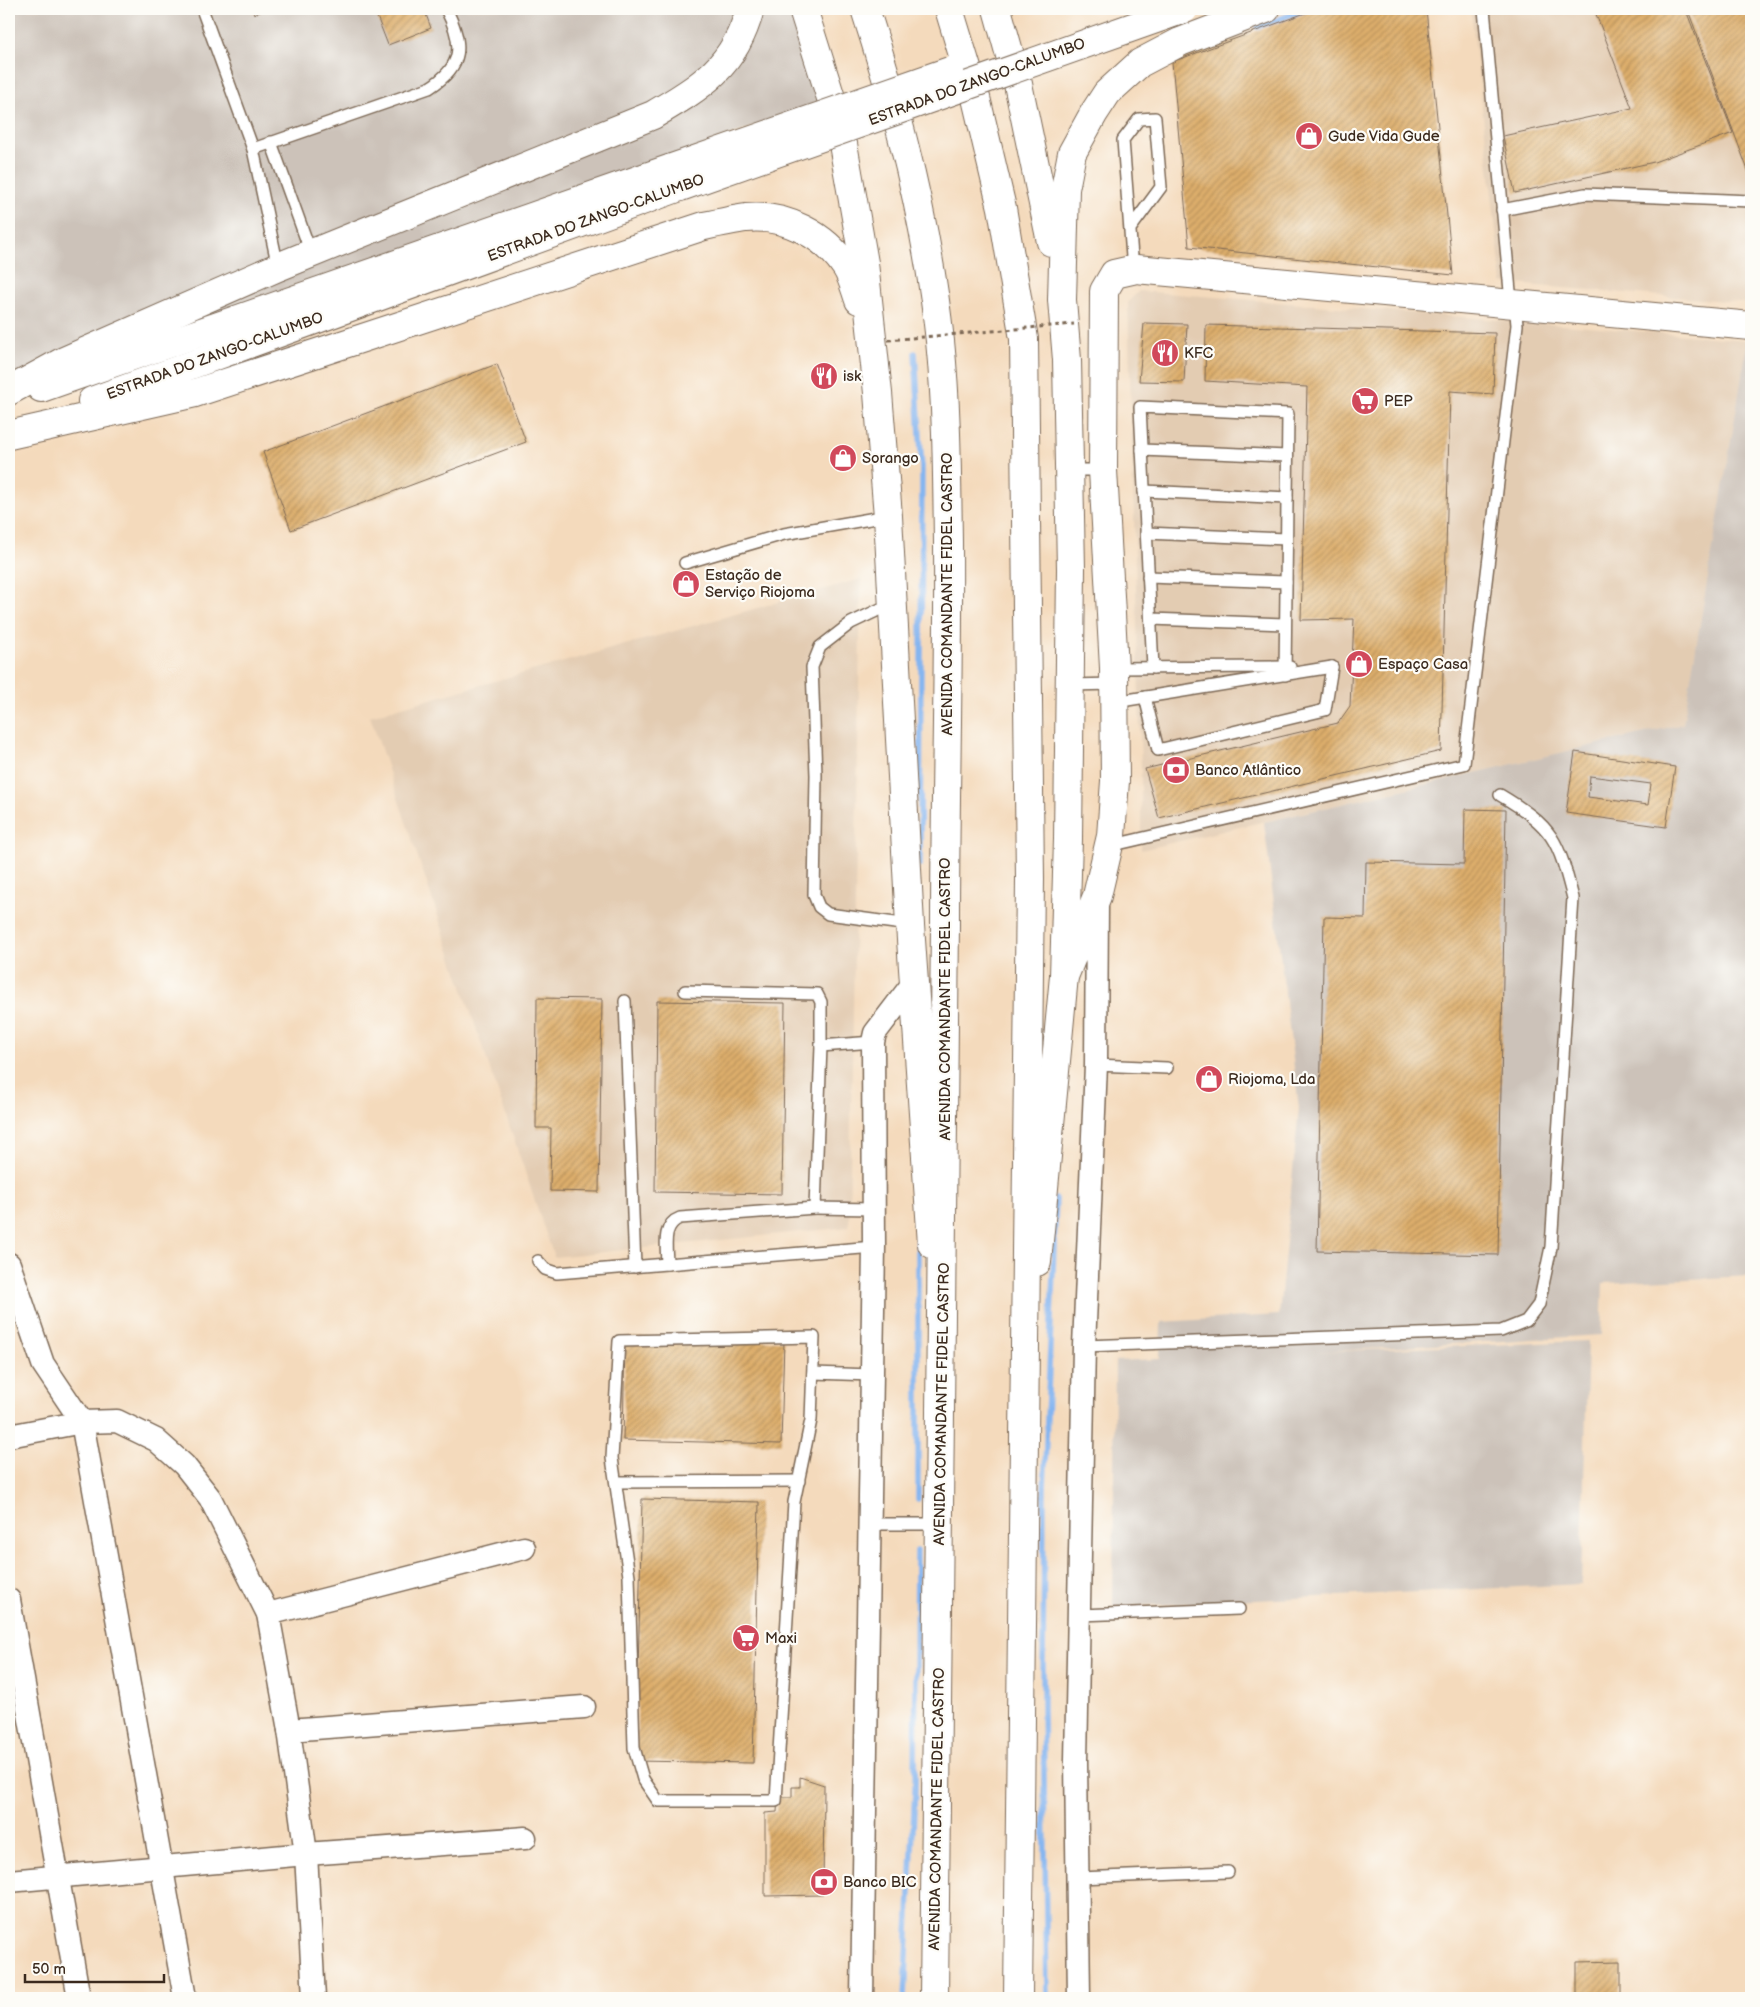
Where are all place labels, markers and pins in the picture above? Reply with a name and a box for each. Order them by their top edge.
shop icon: Gude Vida Gude [1294,121,1324,151]
place label: Gude Vida Gude [1328,127,1440,146]
restaurant icon: KFC [1150,338,1180,368]
place label: KFC [1184,344,1214,363]
restaurant icon: isk [809,361,839,391]
place label: isk [843,367,862,386]
supermarket icon: PEP [1350,386,1380,416]
place label: PEP [1384,392,1413,411]
shop icon: Sorango [828,443,858,473]
place label: Sorango [862,449,919,468]
place label: Estação de Serviço Riojoma [705,566,815,602]
shop icon: Estação de Serviço Riojoma [671,569,701,599]
shop icon: Espaço Casa [1344,649,1374,679]
place label: Espaço Casa [1378,655,1468,674]
bank icon: Banco Atlântico [1161,755,1191,785]
place label: Banco Atlântico [1195,761,1301,780]
shop icon: Riojoma, Lda [1194,1064,1224,1094]
place label: Riojoma, Lda [1228,1070,1315,1089]
supermarket icon: Maxi [731,1623,761,1653]
place label: Maxi [765,1629,797,1648]
bank icon: Banco BIC [809,1867,839,1897]
place label: Banco BIC [843,1873,917,1892]

